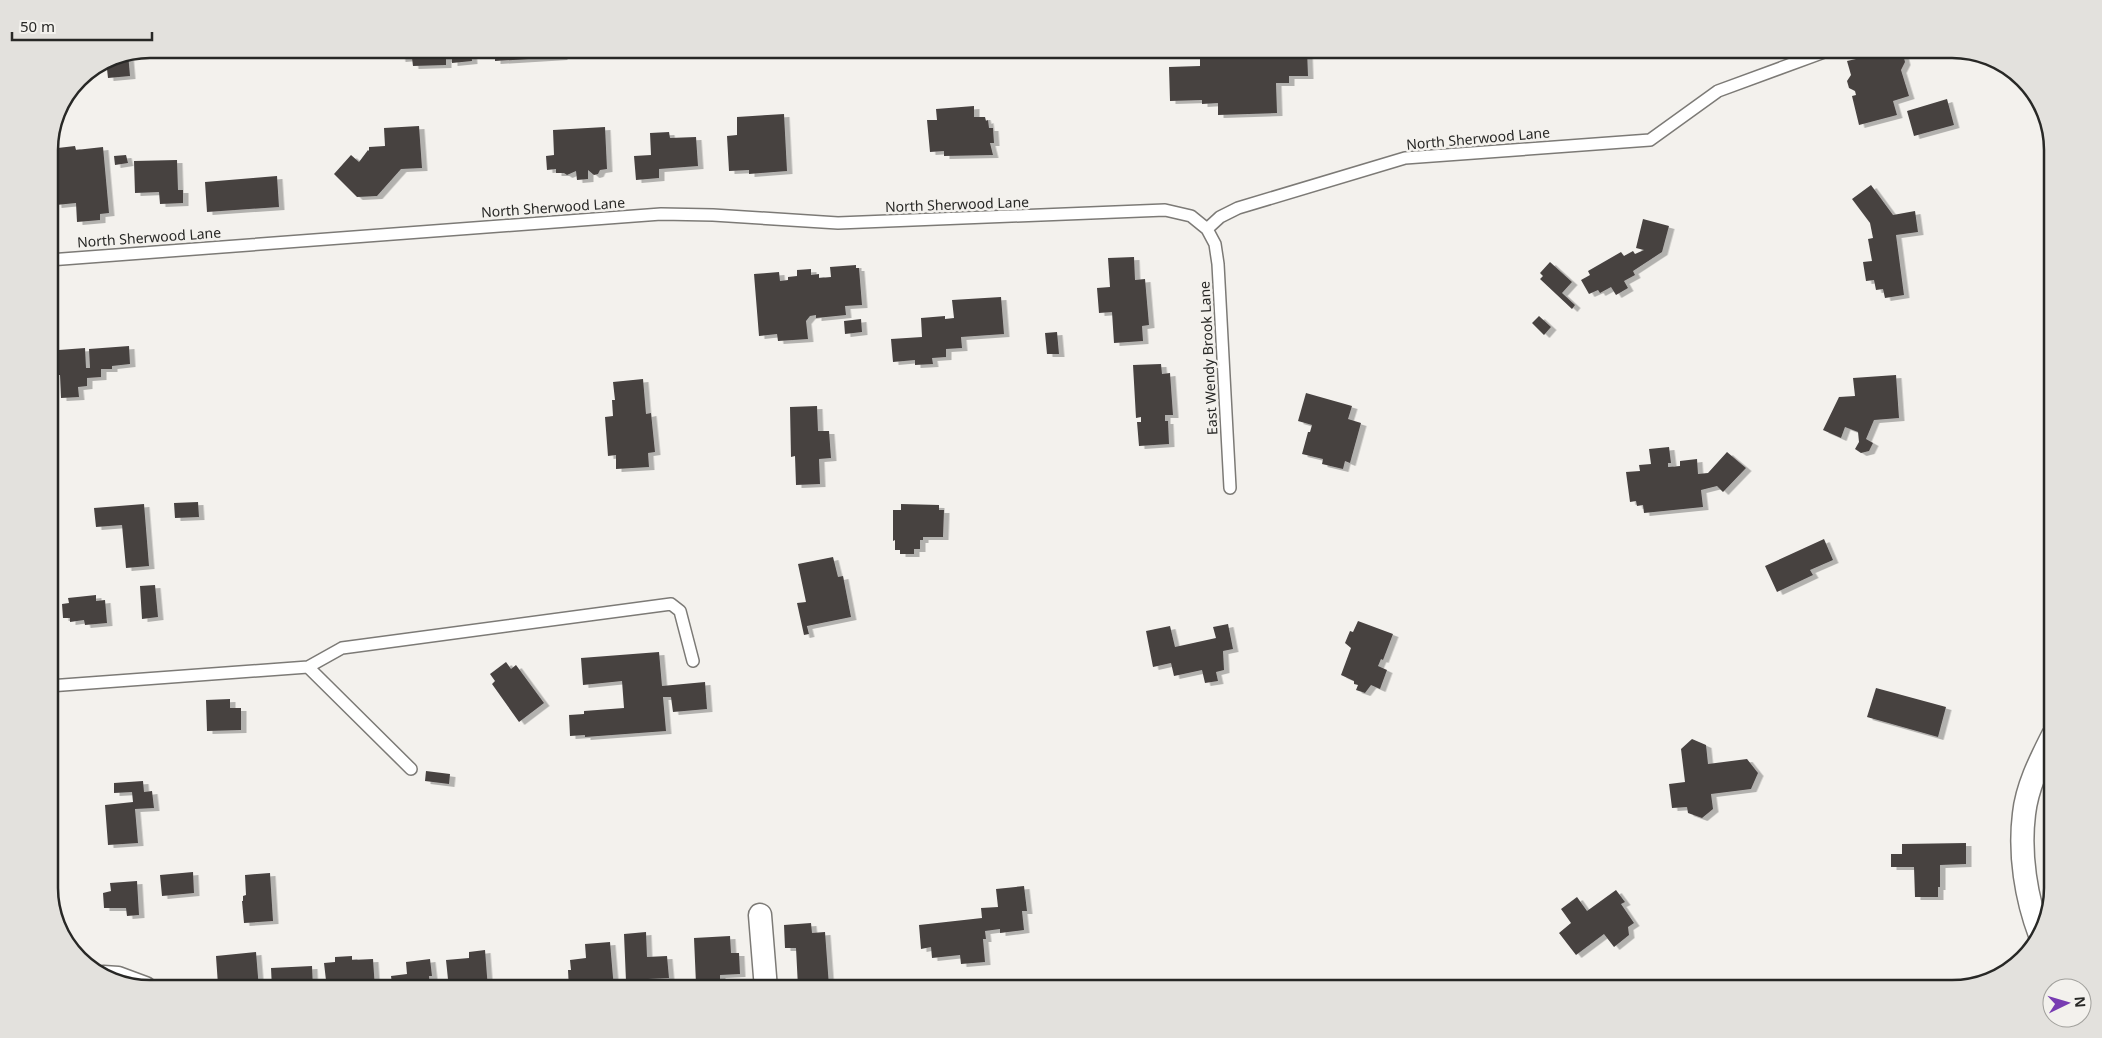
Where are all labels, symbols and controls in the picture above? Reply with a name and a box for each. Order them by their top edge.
scale bar [12,10,152,42]
text: 50 m [20,16,55,36]
street label: North Sherwood Lane [1405,122,1551,154]
street label: North Sherwood Lane [480,192,626,222]
street label: North Sherwood Lane [885,192,1029,216]
street label: North Sherwood Lane [76,222,222,252]
street label: East Wendy Brook Lane [1194,280,1222,435]
north arrow [2042,978,2092,1028]
text: N [2070,995,2090,1008]

